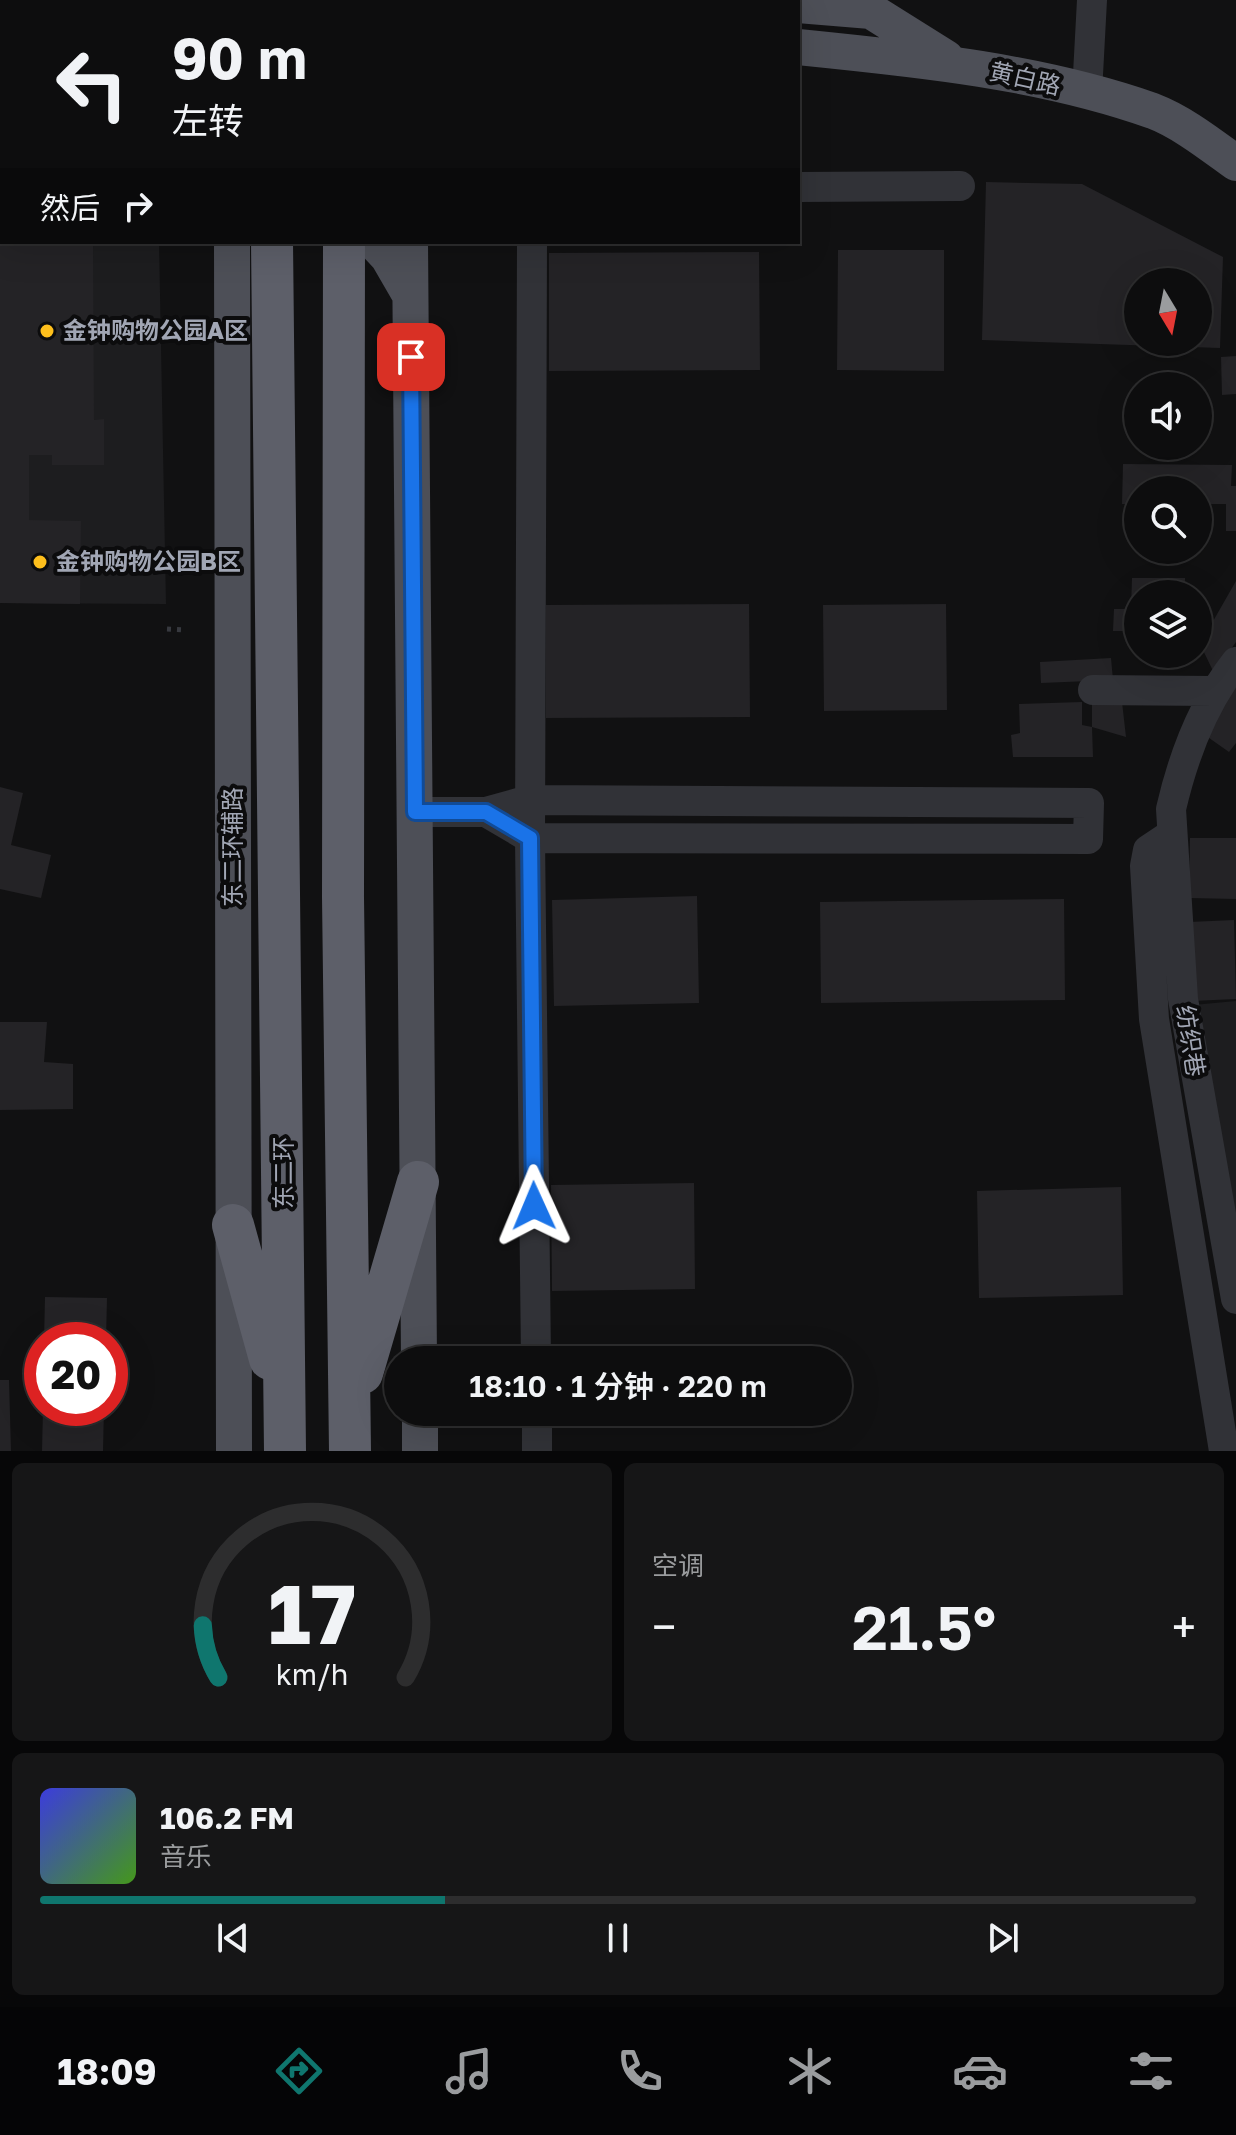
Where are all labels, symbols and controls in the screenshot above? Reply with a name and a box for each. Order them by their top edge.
text: 90 m [172,24,307,91]
icon: left [40,32,144,136]
street label: 黄白路 [987,55,1064,100]
text: 左转 [172,99,244,142]
icon: right [116,184,160,228]
text: 然后 [40,190,100,226]
north arrow [1124,268,1212,356]
map controls [1124,268,1212,668]
place label: 金钟购物公园A区 [63,315,248,344]
marker: 金钟购物公园A区 [38,322,56,340]
pin [377,323,445,391]
icon: arrive [389,335,433,379]
button: sound [1124,372,1212,460]
button: search [1124,476,1212,564]
place label: 金钟购物公园B区 [56,546,241,575]
marker: 金钟购物公园B区 [31,553,49,571]
button: layers [1124,580,1212,668]
street label: 东二环辅路 [217,787,246,907]
street label: 纺织巷 [1172,1003,1211,1079]
street label: 东二环 [268,1137,297,1209]
position arrow [492,1164,576,1248]
speed limit sign: 20 [24,1322,128,1426]
text: 18:10 · 1 分钟 · 220 m [469,1368,767,1404]
text: 空调 [652,1550,704,1581]
text: 17 [268,1562,356,1662]
text: 21.5° [852,1591,996,1663]
text: − [652,1600,676,1653]
text: + [1172,1600,1196,1653]
text: km/h [276,1657,348,1691]
text: 106.2 FM [160,1800,294,1836]
text: 音乐 [160,1841,212,1872]
icon: previous [211,1916,255,1960]
icon: pause [596,1916,640,1960]
icon: next [981,1916,1025,1960]
icon: directions [271,2043,327,2099]
icon: music [441,2043,497,2099]
icon: phone [612,2043,668,2099]
icon: climate [782,2043,838,2099]
icon: car [952,2043,1008,2099]
icon: filters [1123,2043,1179,2099]
text: 18:09 [57,2050,157,2093]

